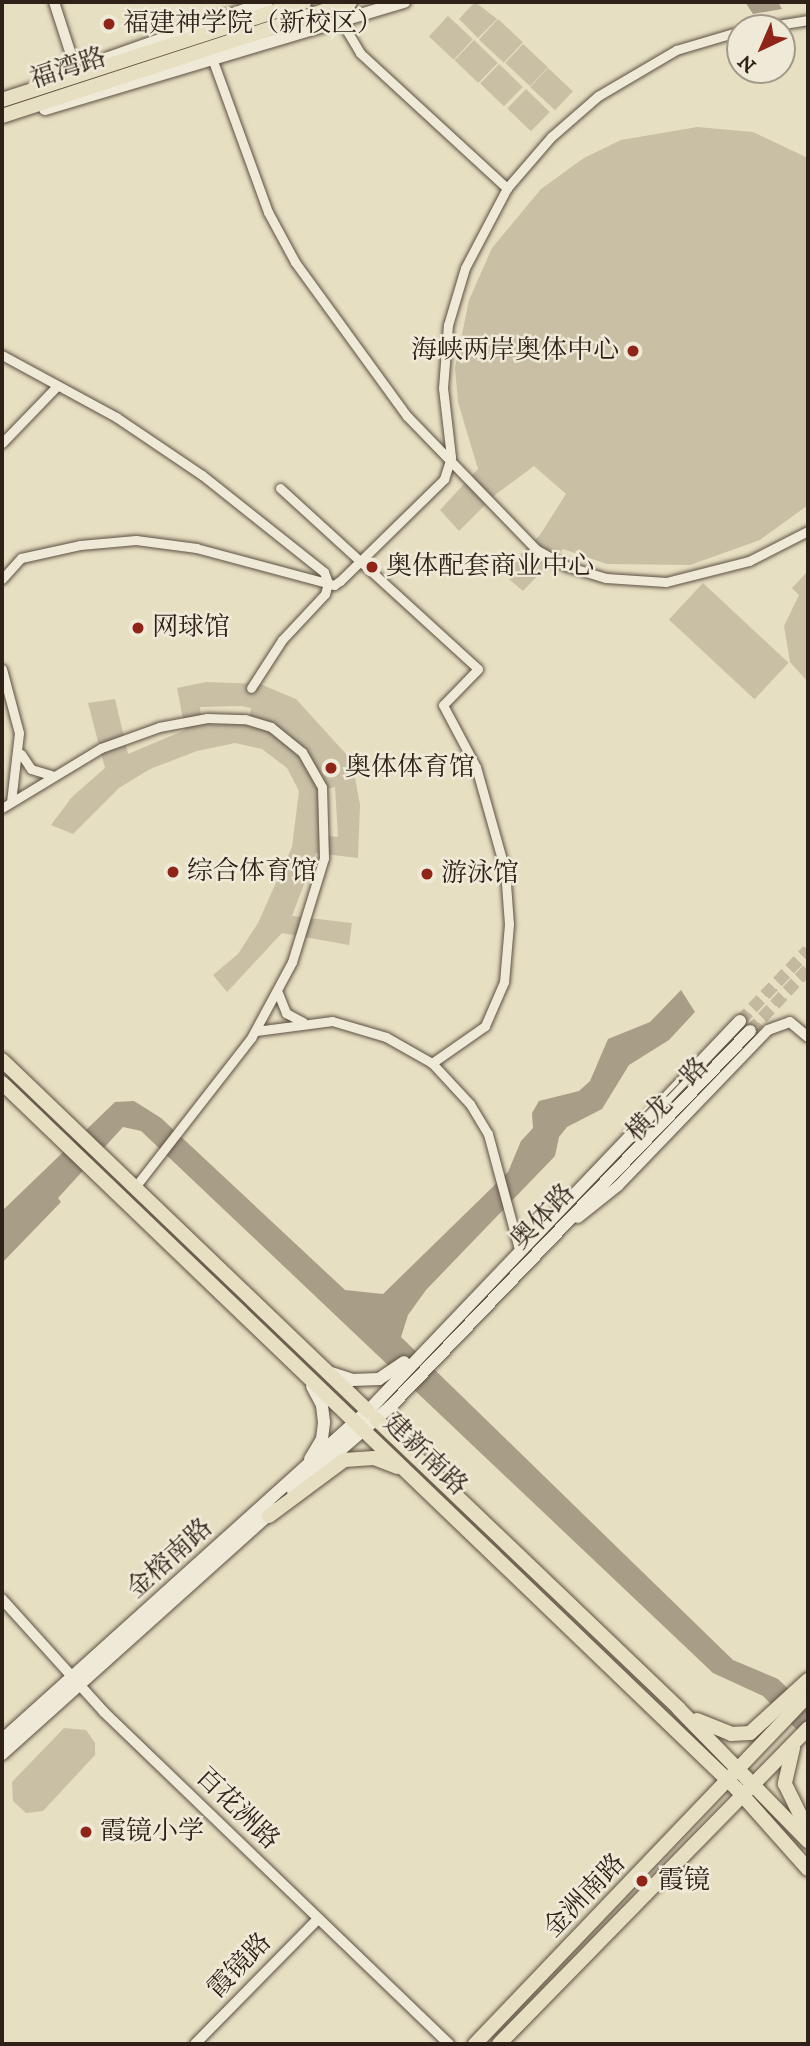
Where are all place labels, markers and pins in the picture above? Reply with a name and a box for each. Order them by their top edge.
place label: 福建神学院（新校区） [123,8,383,40]
marker: 福建神学院（新校区） [101,16,117,32]
place label: 海峡两岸奥体中心 [411,335,619,367]
marker: 海峡两岸奥体中心 [625,343,641,359]
place label: 奥体配套商业中心 [386,551,594,583]
marker: 奥体配套商业中心 [364,559,380,575]
place label: 网球馆 [152,612,230,644]
marker: 网球馆 [130,620,146,636]
place label: 奥体体育馆 [345,752,475,784]
marker: 奥体体育馆 [323,760,339,776]
place label: 综合体育馆 [187,856,317,888]
place label: 游泳馆 [441,858,519,890]
marker: 综合体育馆 [165,864,181,880]
marker: 游泳馆 [419,866,435,882]
place label: 霞镜小学 [100,1816,204,1848]
marker: 霞镜小学 [78,1824,94,1840]
place label: 霞镜 [658,1865,710,1897]
marker: 霞镜 [632,1871,652,1891]

